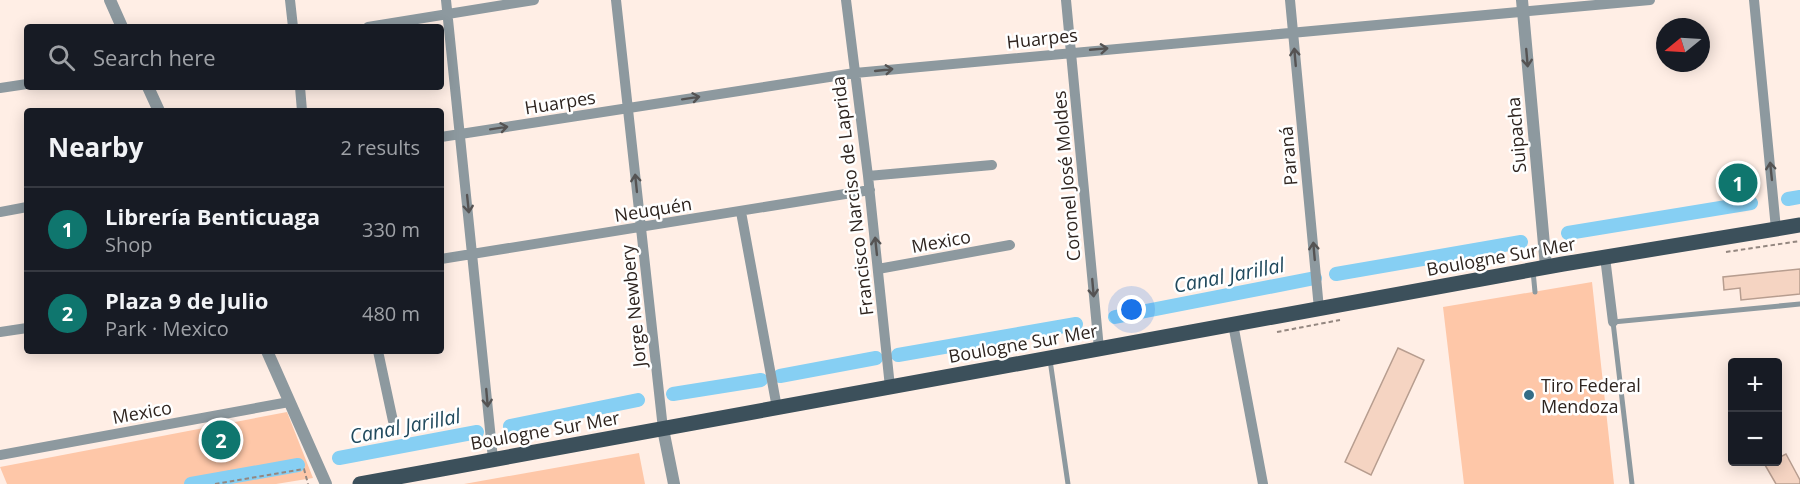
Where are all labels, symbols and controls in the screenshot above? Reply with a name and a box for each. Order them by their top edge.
north arrow [1656,18,1710,72]
street label: Huarpes [1005,22,1079,54]
search box [24,24,444,90]
icon: search [45,41,78,74]
text: Search here [93,42,216,72]
one-way arrow [1089,43,1109,54]
one-way arrow [1289,47,1300,67]
one-way arrow [1522,48,1533,68]
one-way arrow [874,64,894,75]
street label: Francisco Narciso de Laprida [825,75,879,317]
street label: Huarpes [523,85,597,119]
street label: Coronel José Moldes [1047,90,1085,262]
one-way arrow [681,92,701,103]
street label: Suipacha [1501,96,1531,174]
one-way arrow [488,122,508,133]
street label: Paraná [1273,125,1303,187]
text: Nearby [48,129,143,165]
text: 2 results [340,134,420,161]
pin: 1 [1718,160,1758,206]
one-way arrow [1765,161,1776,181]
one-way arrow [630,173,641,193]
street label: Neuquén [613,191,693,227]
one-way arrow [463,194,474,214]
text: Librería Benticuaga [105,201,320,231]
text: 1 [62,216,73,243]
text: 330 m [362,216,420,243]
street label: Mexico [910,224,972,258]
text: Shop [105,231,153,258]
street label: Boulogne Sur Mer [1425,231,1578,281]
one-way arrow [870,236,881,256]
one-way arrow [1308,242,1319,261]
street label: Jorge Newbery [615,243,652,370]
water label: Canal Jarillal [1171,251,1288,299]
one-way arrow [1088,278,1099,298]
text: Plaza 9 de Julio [105,285,268,315]
your location [1117,295,1146,324]
text: 2 [62,300,73,327]
text: 480 m [362,300,420,327]
text: Park · Mexico [105,315,229,342]
street label: Boulogne Sur Mer [947,318,1100,368]
map controls [1728,358,1782,466]
button: + [1728,358,1782,412]
place label: Tiro Federal Mendoza [1541,373,1641,418]
one-way arrow [482,388,493,408]
marker: Tiro Federal Mendoza [1522,388,1536,402]
street label: Mexico [111,395,173,429]
water label: Canal Jarillal [347,402,464,450]
street label: Boulogne Sur Mer [469,405,622,455]
button: − [1728,412,1782,466]
pin: 2 [202,418,240,462]

